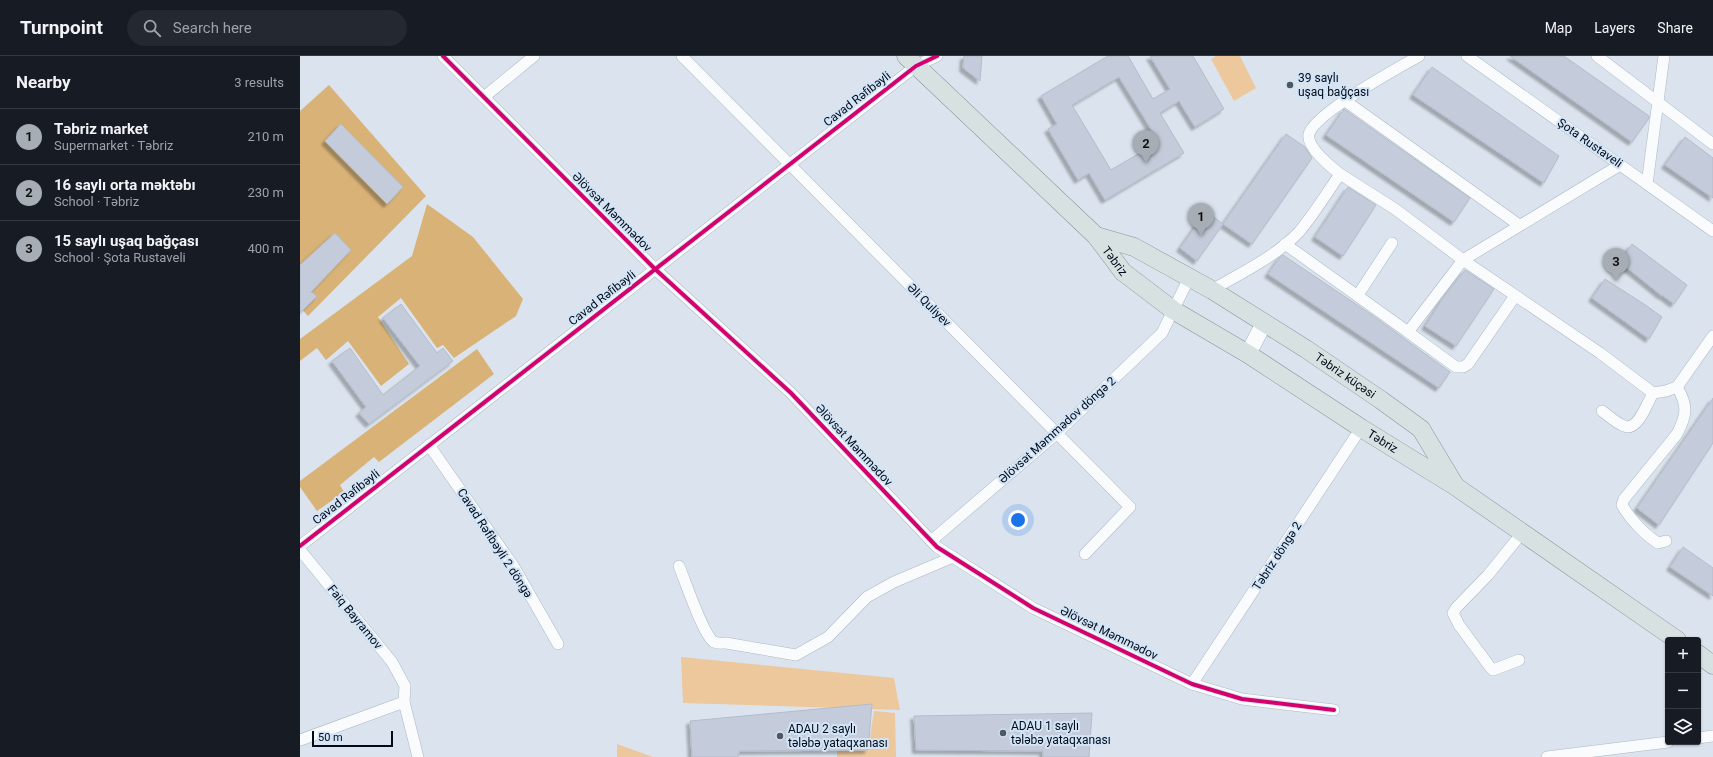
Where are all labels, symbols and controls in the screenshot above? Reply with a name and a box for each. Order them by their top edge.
search box [127,10,407,46]
text: Turnpoint [20,16,103,39]
icon: search [141,17,163,39]
text: Search here [173,19,252,37]
text: Map [1545,20,1572,36]
text: Layers [1594,20,1635,36]
text: Share [1657,20,1693,36]
street label: Cavad Rəfibəyli [821,68,893,129]
place label: 39 saylı uşaq bağçası [1298,71,1369,99]
text: Nearby [16,72,71,92]
text: 3 results [234,75,284,90]
marker: 39 saylı uşaq bağçası [1285,80,1295,90]
street label: Şota Rustaveli [1555,115,1625,171]
text: Təbriz market [54,120,148,138]
text: 1 [25,129,33,144]
text: 210 m [247,129,284,144]
pin: 2 [1133,130,1159,163]
text: Supermarket · Təbriz [54,138,174,153]
street label: Əlövsət Məmmədov [569,169,655,255]
text: 16 saylı orta məktəbı [54,176,196,194]
text: 2 [25,185,33,200]
text: 230 m [247,185,284,200]
text: School · Təbriz [54,194,139,209]
pin: 1 [1188,203,1214,236]
text: 15 saylı uşaq bağçası [54,232,199,250]
text: 3 [25,241,33,256]
text: 400 m [247,241,284,256]
street label: Təbriz [1099,244,1130,279]
pin: 3 [1603,248,1629,281]
text: School · Şota Rustaveli [54,250,186,265]
street label: Cavad Rəfibəyli [566,267,638,328]
street label: Əli Quliyev [904,280,954,330]
street label: Təbriz küçəsi [1312,350,1378,401]
street label: Əlövsət Məmmədov döngə 2 [996,374,1119,486]
street label: Əlövsət Məmmədov [812,401,896,489]
street label: Təbriz [1365,427,1400,456]
street label: Cavad Rəfibəyli [310,466,382,527]
street label: Cavad Rəfibəyli 2 döngə [455,486,535,600]
your location [1008,510,1028,530]
street label: Təbriz döngə 2 [1250,519,1305,593]
street label: Faiq Bayramov [325,582,385,652]
street label: Əlövsət Məmmədov [1058,603,1160,663]
map controls [1665,637,1701,745]
button: + [1665,637,1701,673]
button: − [1665,673,1701,709]
button: layers [1665,709,1701,745]
place label: ADAU 1 saylı tələbə yataqxanası [1011,719,1111,747]
place label: ADAU 2 saylı tələbə yataqxanası [788,722,888,750]
marker: ADAU 1 saylı tələbə yataqxanası [998,728,1008,738]
scale bar [312,729,393,748]
text: 50 m [318,731,343,744]
marker: ADAU 2 saylı tələbə yataqxanası [775,731,785,741]

